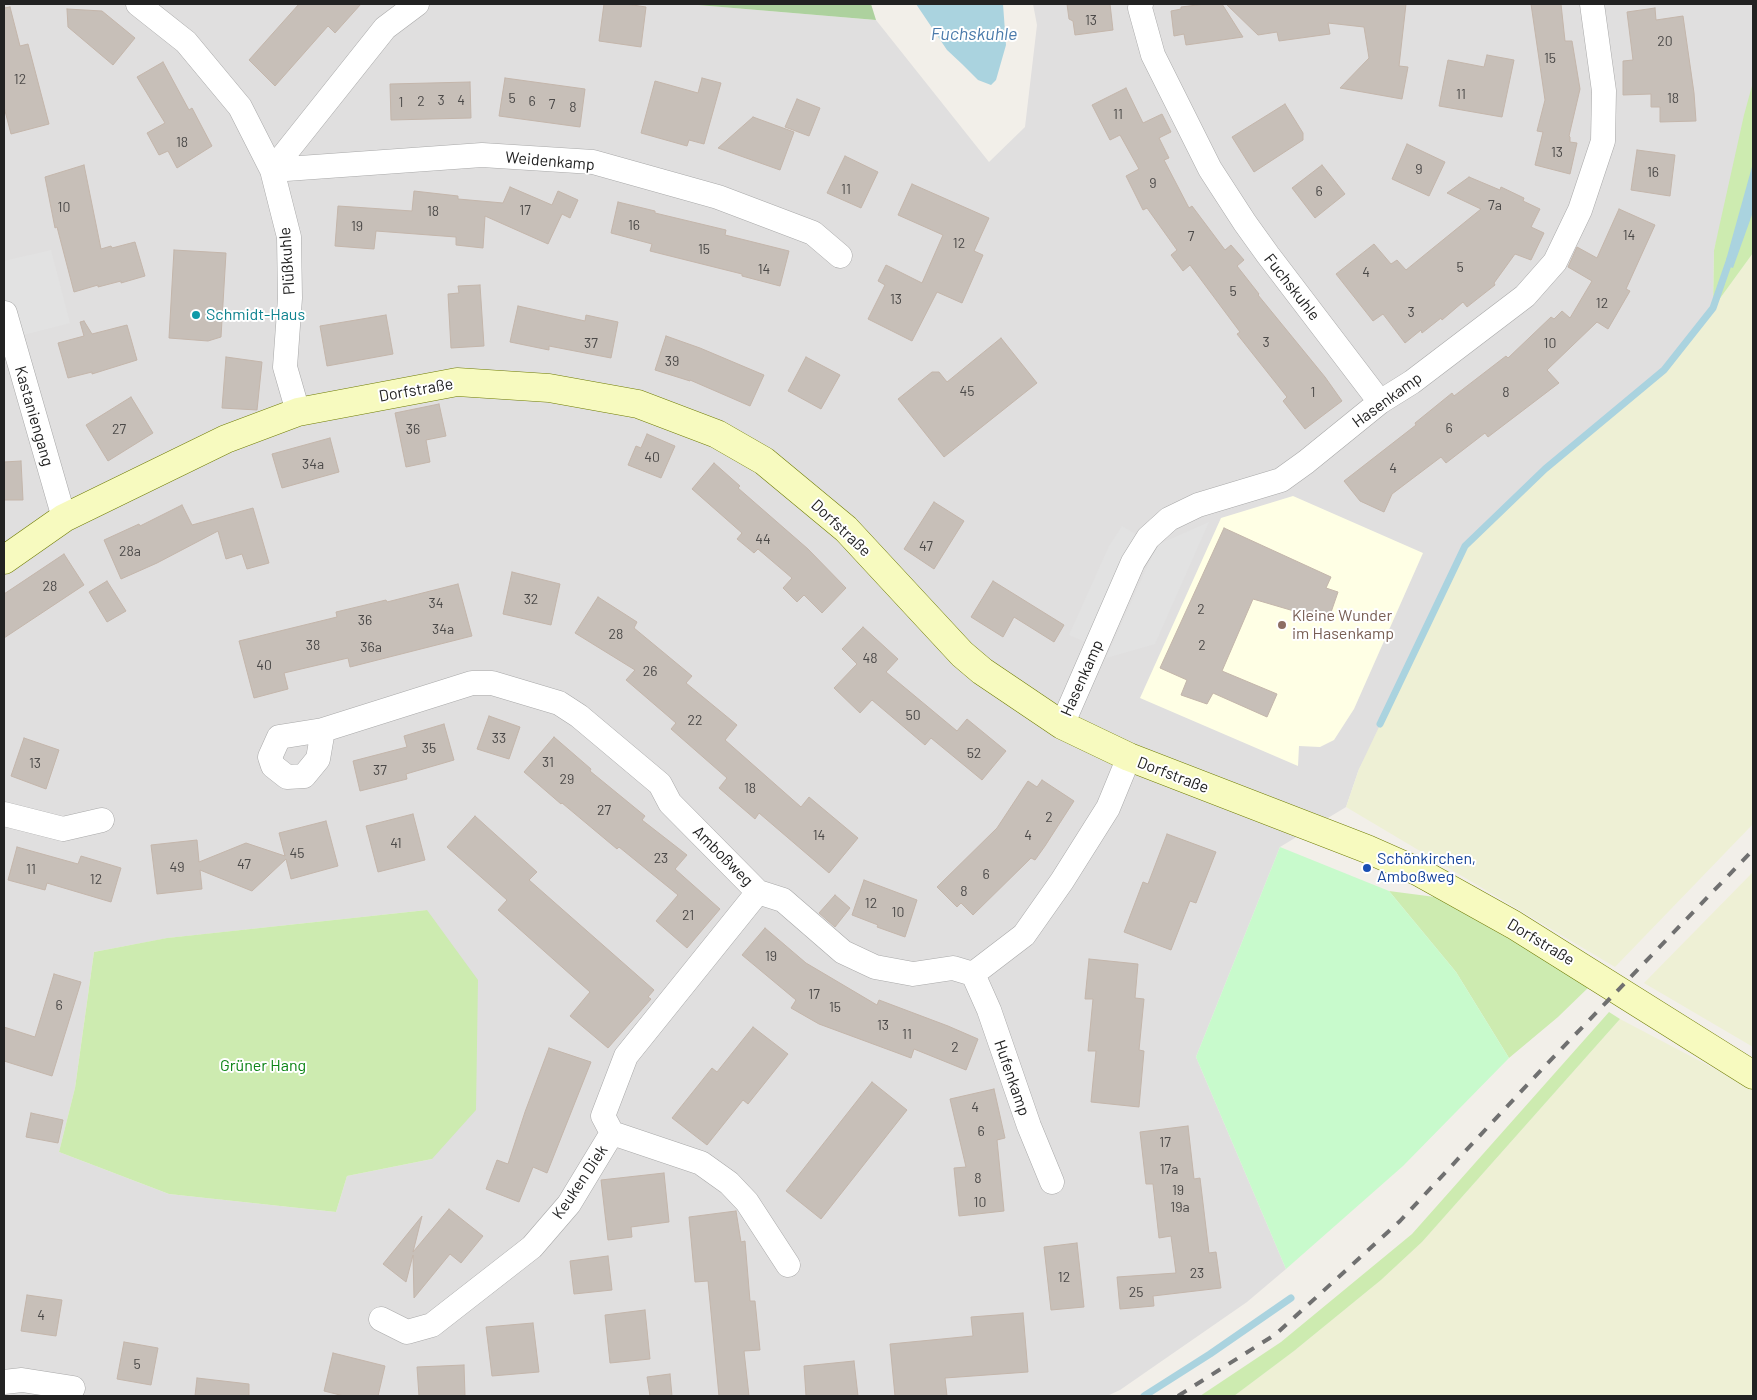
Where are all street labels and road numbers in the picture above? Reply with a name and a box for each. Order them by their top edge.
street label: Weidenkamp [504,148,596,174]
street label: Plüßkuhle [275,226,299,296]
street label: Fuchskuhle [1260,250,1324,324]
street label: Kastaniengang [11,364,57,468]
street label: Hasenkamp [1348,368,1426,432]
street label: Dorfstraße [377,374,455,406]
street label: Dorfstraße [807,495,875,561]
street label: Hasenkamp [1057,637,1107,719]
street label: Dorfstraße [1135,753,1211,797]
street label: Amboßweg [689,822,757,890]
street label: Dorfstraße [1504,914,1578,970]
street label: Hufenkamp [990,1037,1034,1119]
street label: Keuken Diek [548,1141,612,1223]

